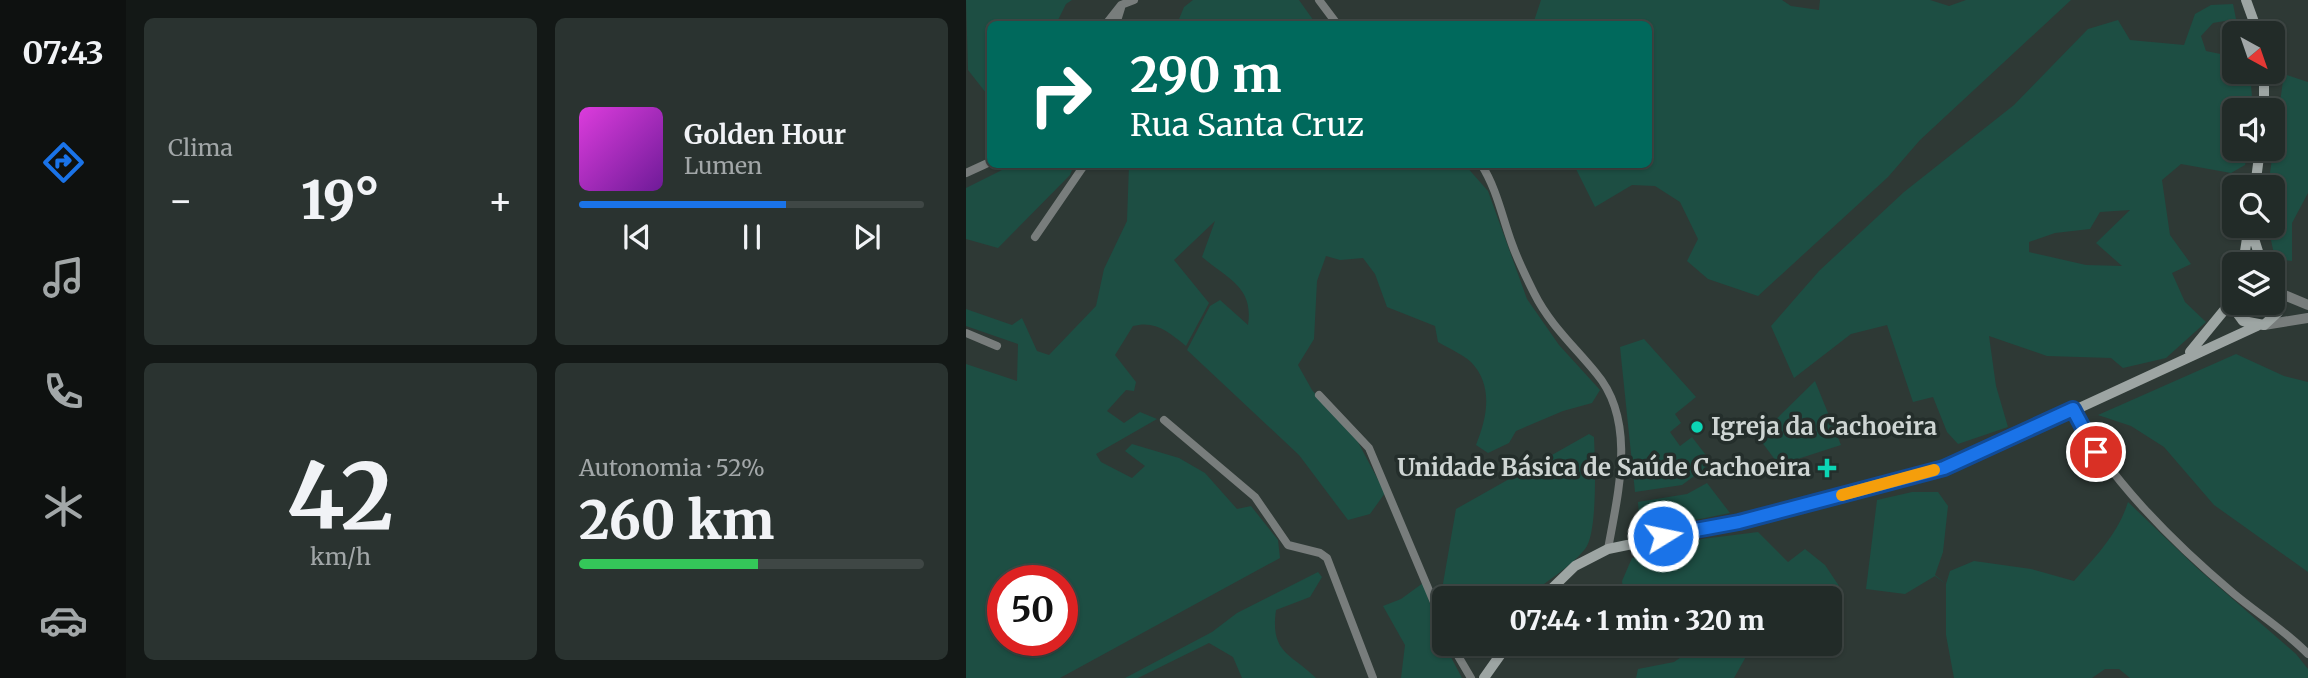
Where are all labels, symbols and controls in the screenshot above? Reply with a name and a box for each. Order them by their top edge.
north arrow [2222,21,2286,84]
map controls [2222,21,2285,315]
text: 07:43 [22,33,104,73]
text: 290 m [1130,44,1282,105]
icon: right [1015,49,1106,140]
button: sound [2222,98,2285,161]
text: Rua Santa Cruz [1130,105,1364,145]
text: Golden Hour [684,118,846,151]
text: Clima [168,133,233,162]
icon: directions [39,138,88,187]
text: Lumen [684,151,762,180]
text: 19° [301,168,380,233]
button: search [2222,175,2285,238]
text: − [168,177,193,224]
text: + [488,177,513,224]
icon: previous [618,218,656,256]
icon: pause [733,218,771,256]
icon: next [848,218,886,256]
button: layers [2222,252,2285,315]
icon: music [39,253,88,302]
icon: phone [39,367,88,416]
place label: Igreja da Cachoeira [1711,411,1937,442]
marker: Igreja da Cachoeira [1689,419,1705,435]
pin [2066,422,2126,482]
icon: arrive [2077,433,2115,471]
text: 42 [287,439,394,554]
place label: Unidade Básica de Saúde Cachoeira [1397,452,1811,483]
text: Autonomia · 52% [579,453,765,482]
marker: Unidade Básica de Saúde Cachoeira [1817,458,1837,478]
icon: climate [39,482,88,531]
text: 260 km [579,488,774,553]
position arrow [1626,499,1700,573]
text: km/h [310,542,371,571]
speed limit sign: 50 [987,565,1078,656]
icon: car [39,596,88,645]
text: 07:44 · 1 min · 320 m [1510,604,1764,637]

